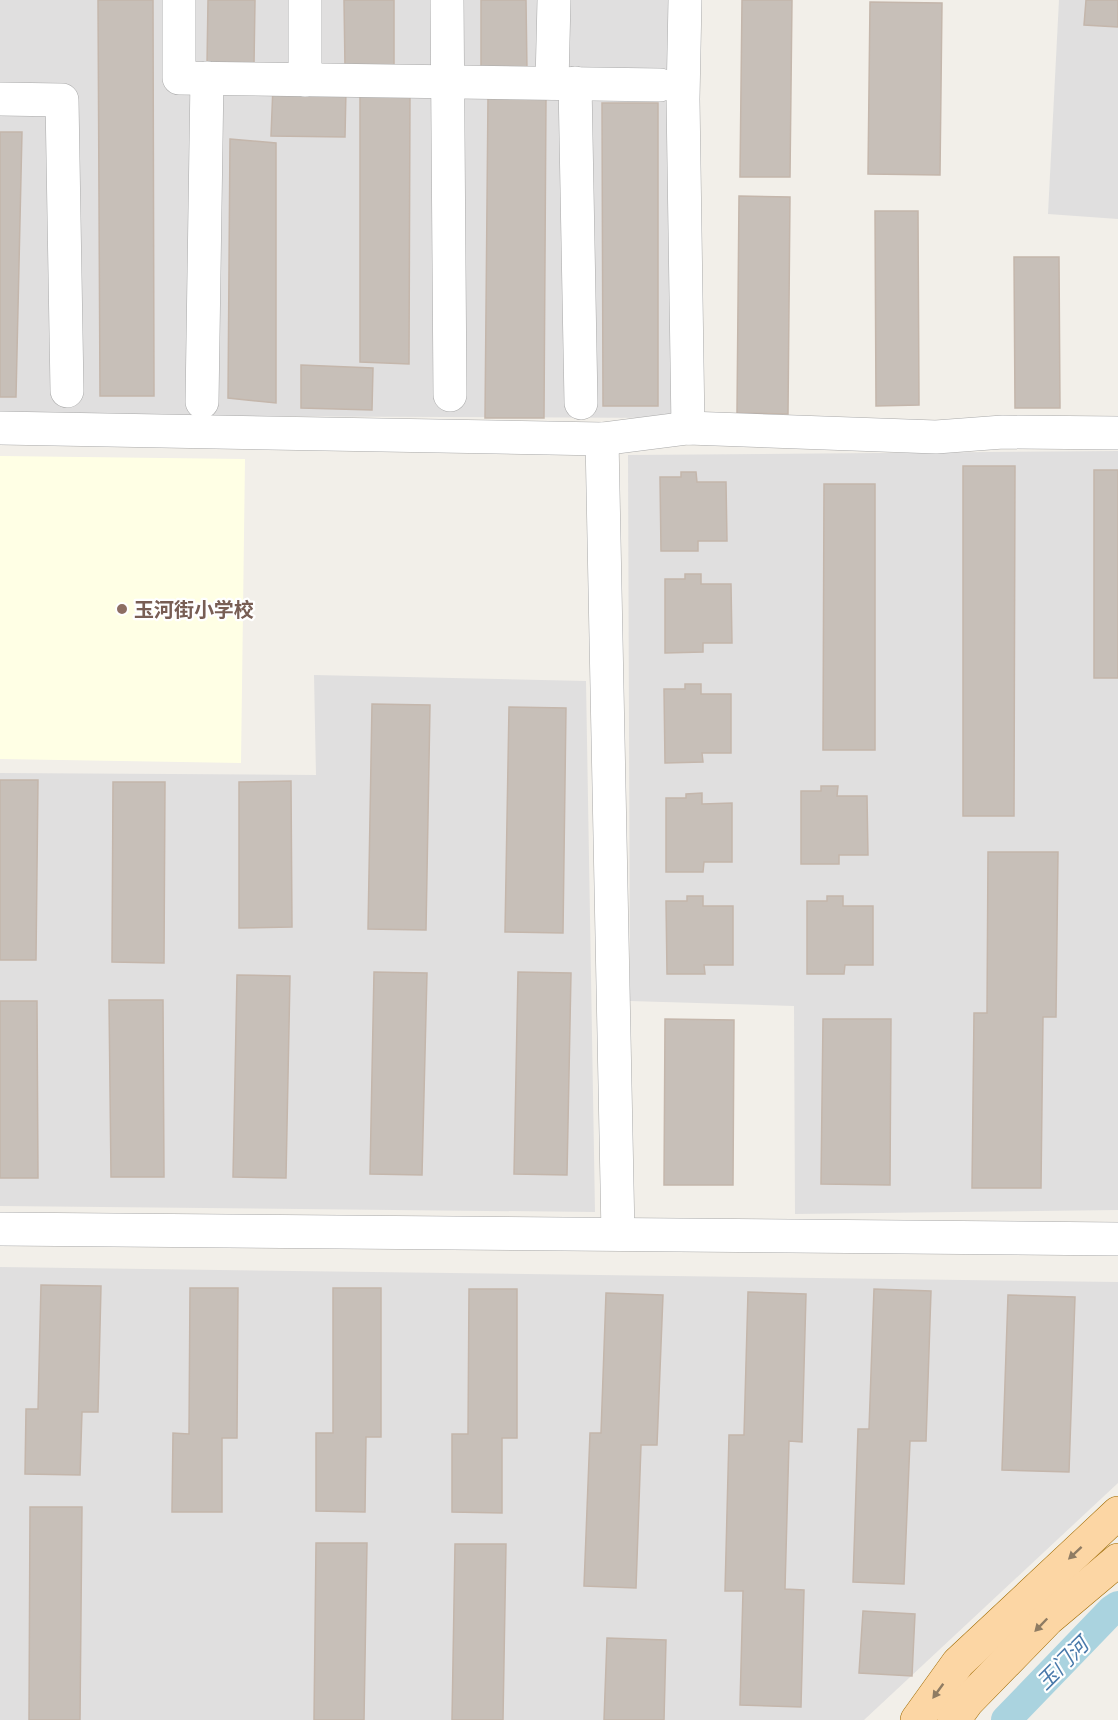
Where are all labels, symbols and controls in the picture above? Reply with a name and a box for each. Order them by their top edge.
place label: 玉河街小学校 [134,597,254,621]
marker: 玉河街小学校 [115,602,129,616]
one-way arrow [1068,1546,1083,1560]
one-way arrow [1035,1618,1049,1632]
water label: 玉门河 [1031,1629,1096,1694]
one-way arrow [932,1683,944,1699]

